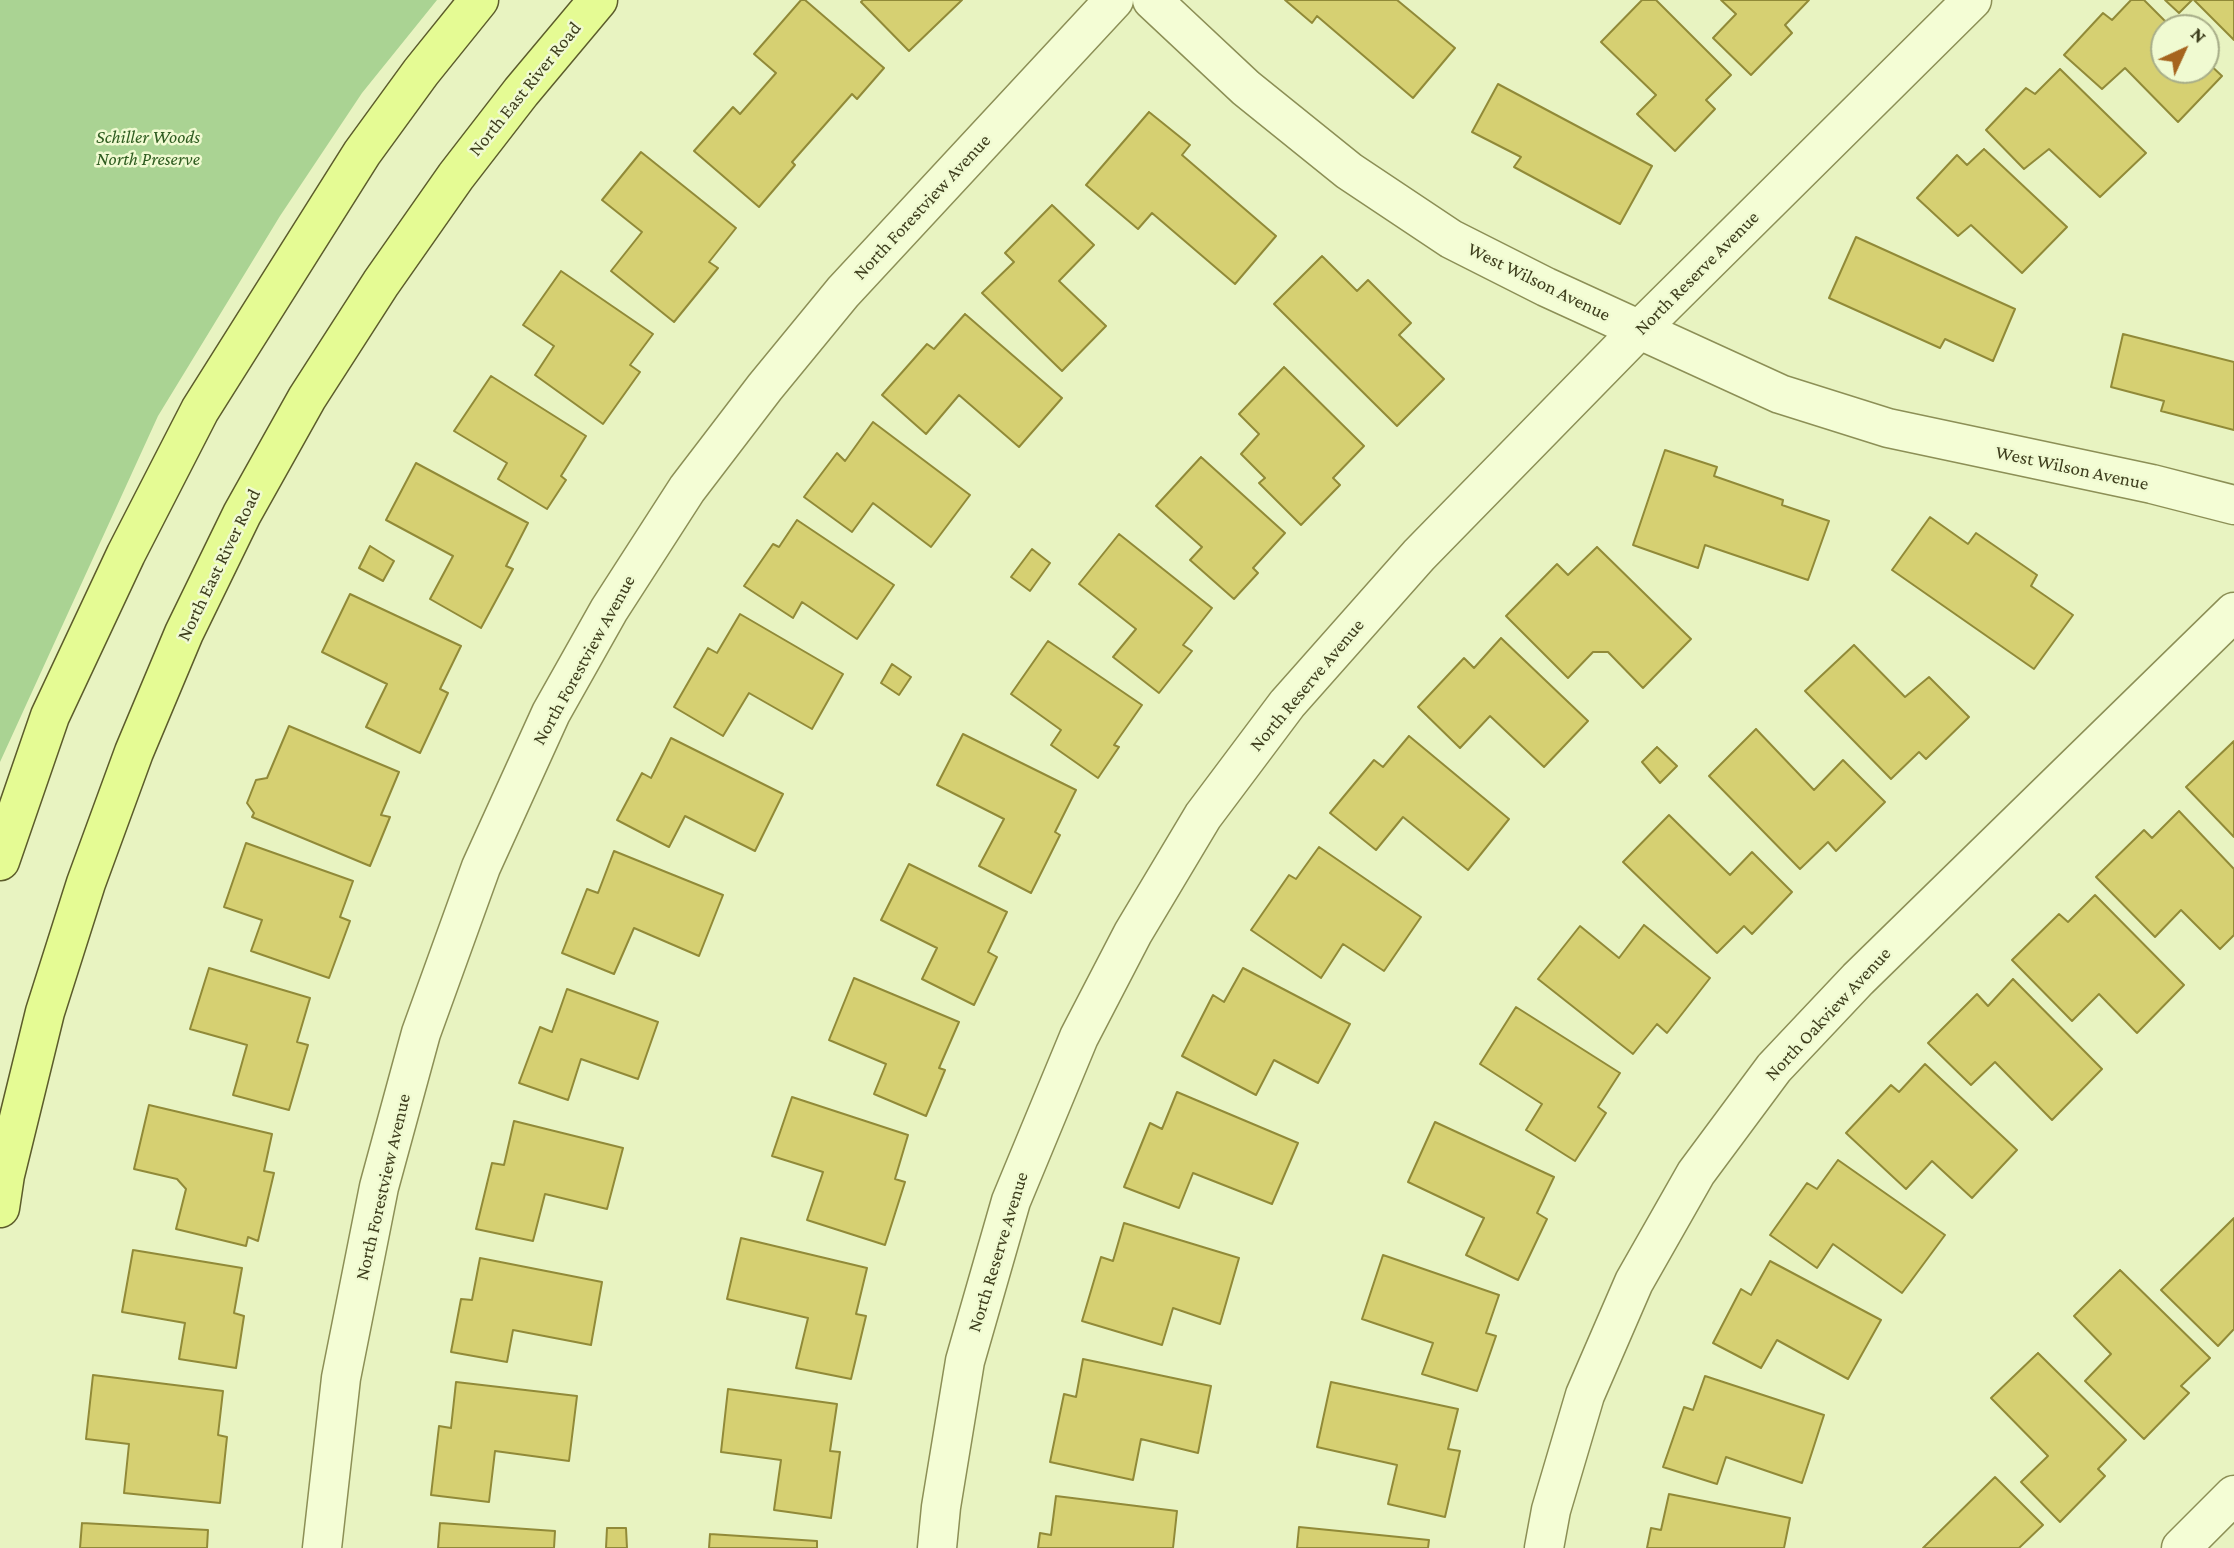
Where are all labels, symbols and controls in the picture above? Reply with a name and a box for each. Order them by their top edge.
north arrow [2150,14,2220,84]
street label: North East River Road [464,17,586,161]
text: N [2187,23,2211,47]
park label: Schiller Woods North Preserve [96,126,200,170]
street label: North Forestview Avenue [849,129,995,285]
street label: North Reserve Avenue [1630,206,1764,340]
street label: West Wilson Avenue [1464,238,1614,326]
street label: West Wilson Avenue [1993,441,2151,495]
street label: North East River Road [172,485,266,645]
street label: North Forestview Avenue [528,571,640,749]
street label: North Reserve Avenue [1245,614,1369,756]
street label: North Oakview Avenue [1760,942,1896,1086]
street label: North Forestview Avenue [350,1091,416,1283]
street label: North Reserve Avenue [963,1169,1033,1335]

